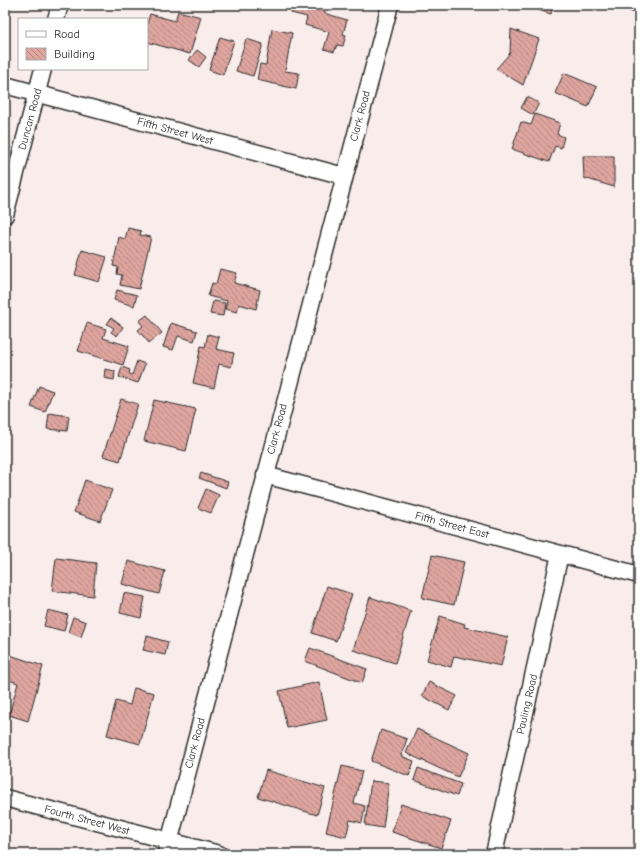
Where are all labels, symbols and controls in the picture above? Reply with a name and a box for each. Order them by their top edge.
legend [18,18,148,70]
text: Road [54,27,80,41]
text: Building [54,47,95,61]
street label: Duncan Road [16,87,44,151]
street label: Clark Road [347,89,373,143]
street label: Fifth Street West [136,115,215,148]
street label: Clark Road [264,402,290,456]
street label: Fifth Street East [414,509,491,541]
street label: Pauling Road [514,673,540,735]
street label: Clark Road [182,716,208,770]
street label: Fourth Street West [43,802,132,838]

